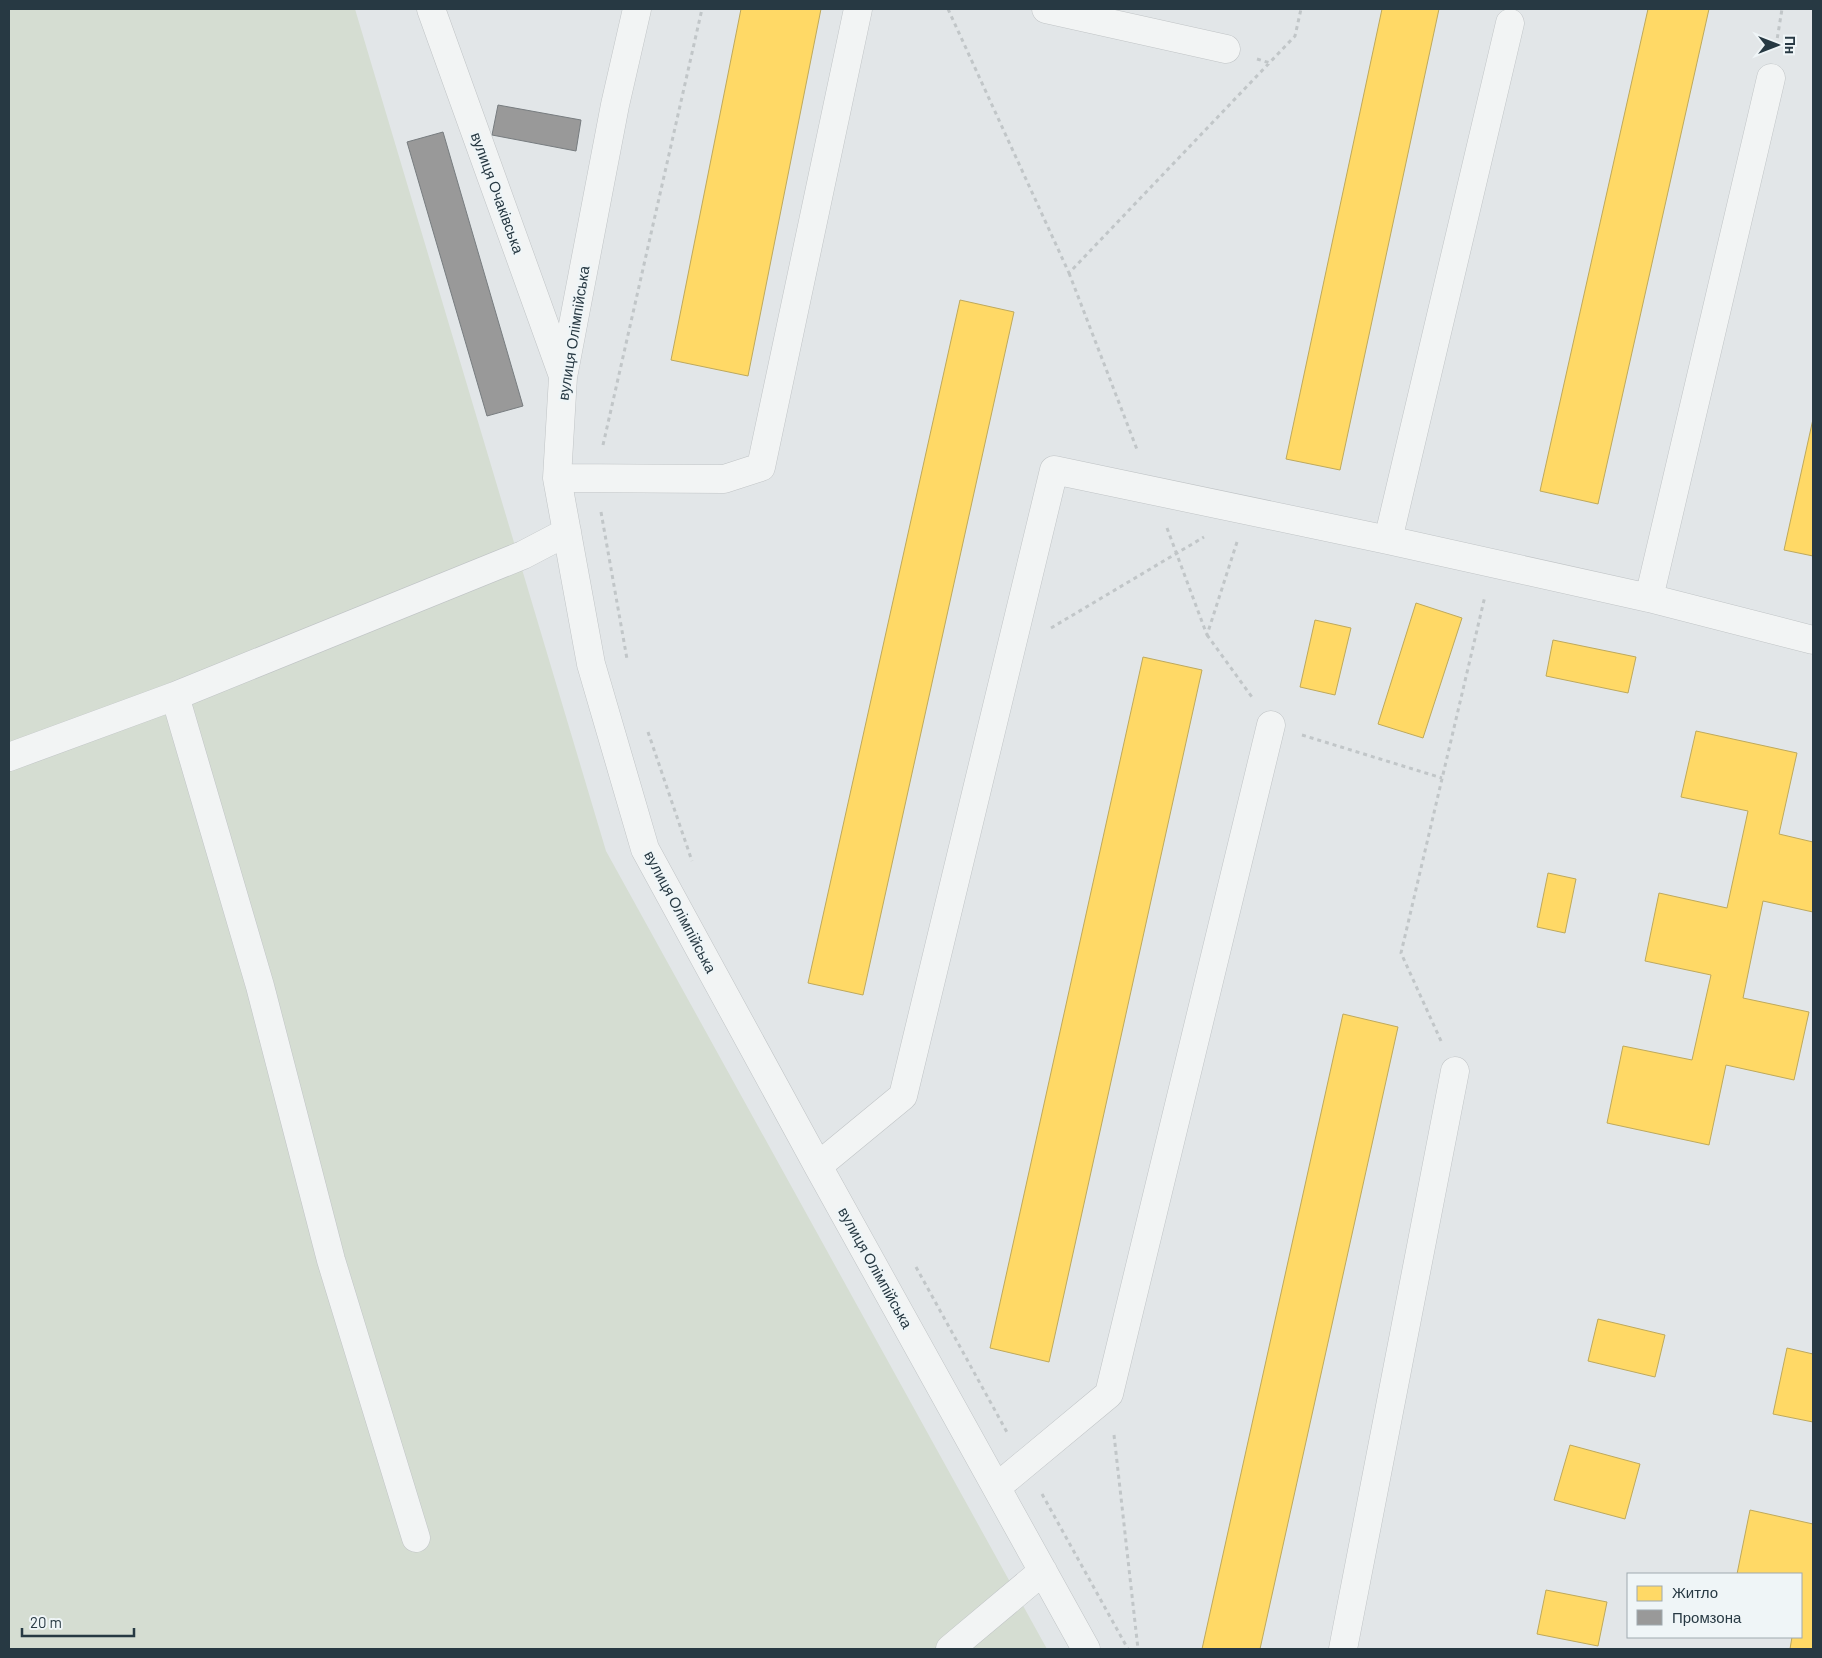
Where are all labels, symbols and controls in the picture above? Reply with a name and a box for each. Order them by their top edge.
north arrow [1752,20,1802,70]
text: Пн [1782,36,1799,54]
street label: вулиця Очаківська [468,130,528,256]
street label: вулиця Олімпійська [553,264,593,401]
street label: вулиця Олімпійська [641,847,721,976]
street label: вулиця Олімпійська [835,1204,917,1332]
legend [1627,1573,1802,1638]
text: Житло [1672,1583,1718,1601]
scale bar [22,1606,135,1638]
text: Промзона [1672,1608,1742,1626]
text: 20 m [30,1613,62,1631]

